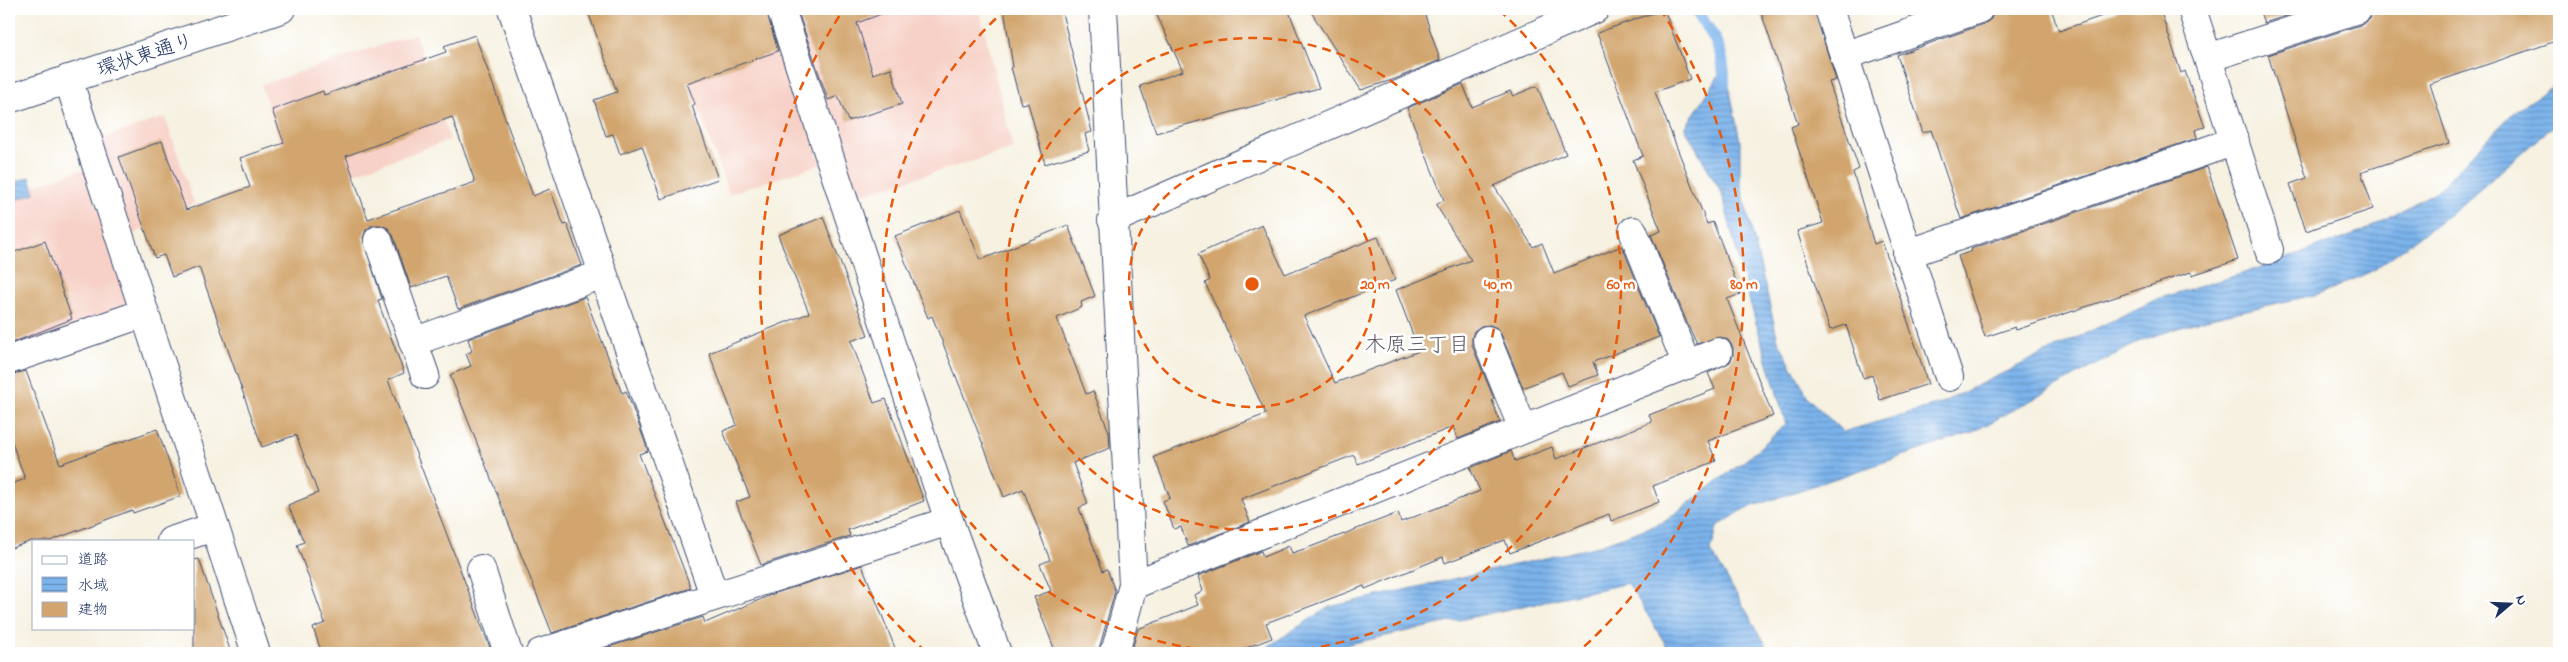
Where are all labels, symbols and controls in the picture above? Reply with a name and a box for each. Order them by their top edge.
street label: 環状東通り [94,27,198,86]
text: 20 m [1359,274,1390,296]
text: 40 m [1483,274,1512,296]
text: 60 m [1606,274,1636,296]
text: 80 m [1729,274,1758,296]
centre of rings [1243,275,1261,293]
district label: 木原三丁目 [1365,331,1470,361]
legend [32,540,195,630]
text: 道路 [78,549,108,571]
text: 水域 [78,575,108,597]
north arrow [2486,580,2536,630]
text: N [2509,592,2532,608]
text: 建物 [78,599,108,621]

